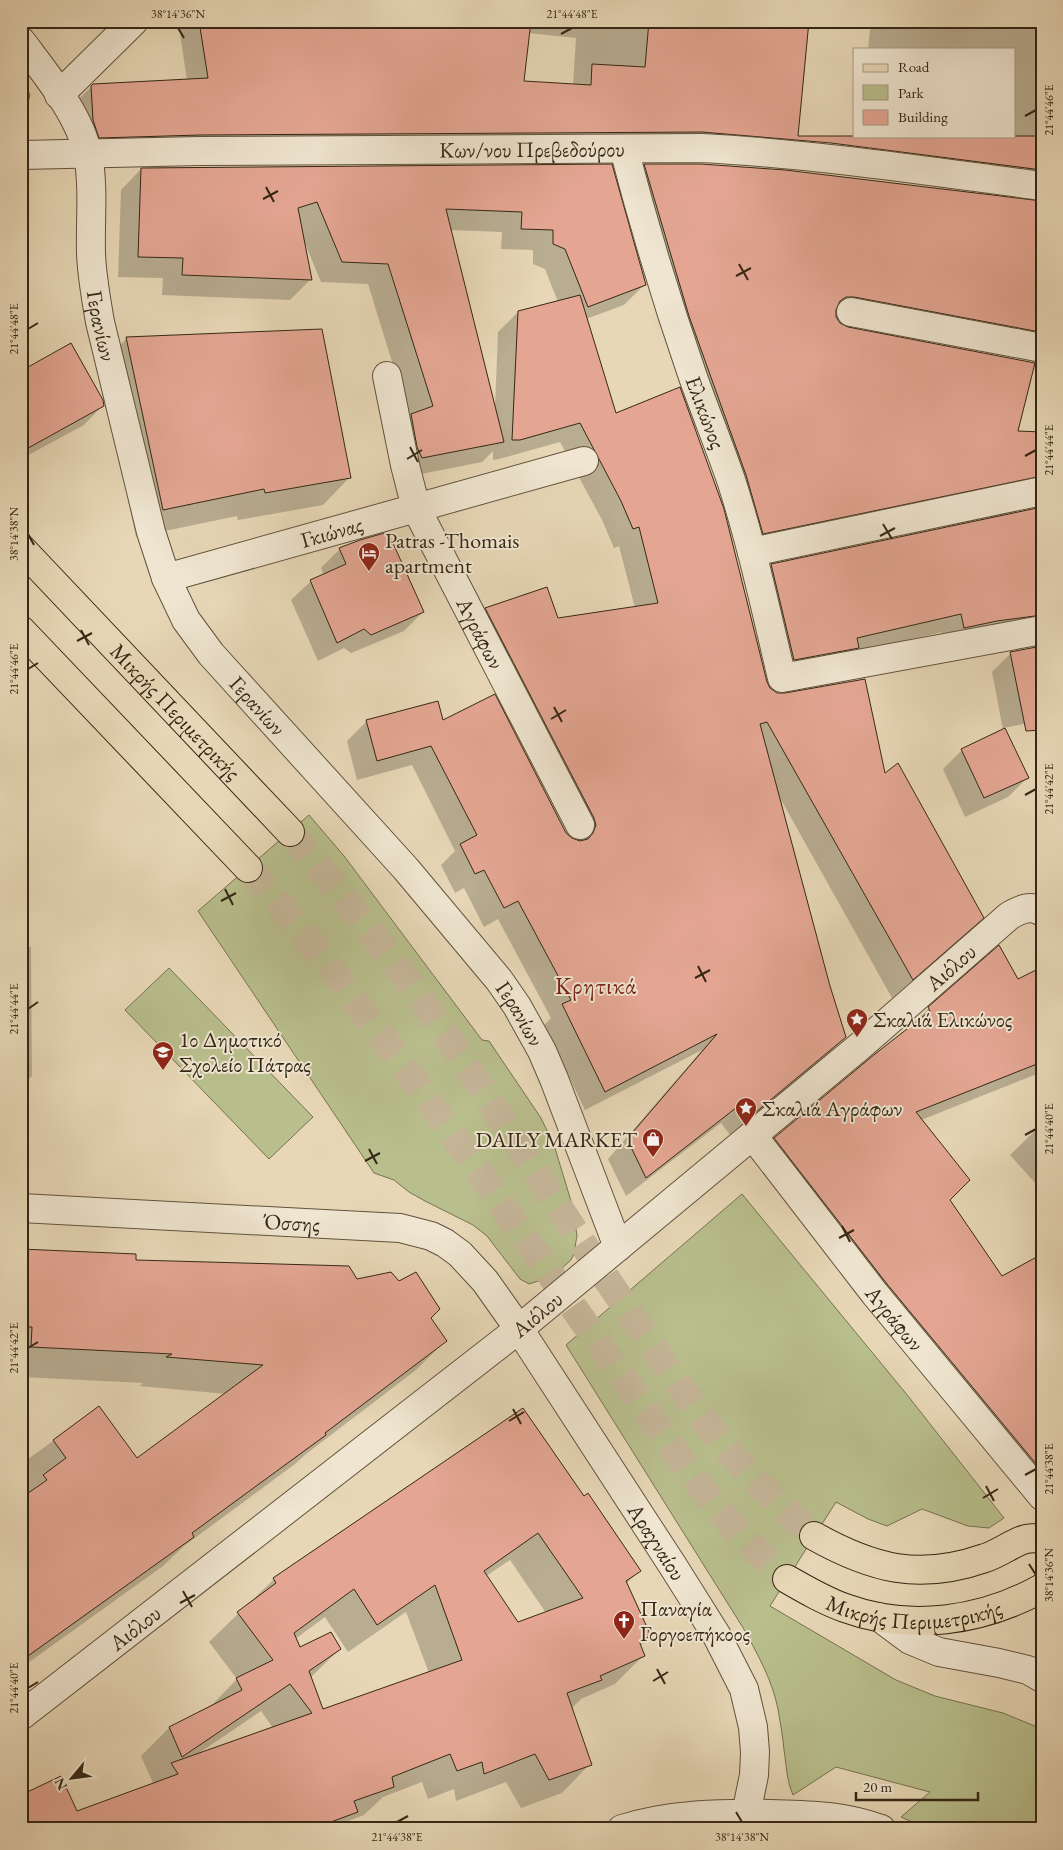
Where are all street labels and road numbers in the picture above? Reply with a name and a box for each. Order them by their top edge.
street label: Κων/νου Πρεβεδούρου [439,134,625,164]
street label: Γερανίων [80,288,123,364]
street label: Ελικώνος [679,372,733,453]
street label: Γκιώνας [297,509,366,554]
street label: Αγράφων [450,591,511,674]
street label: Μικρής Περιμετρικής [104,637,247,786]
street label: Γερανίων [223,669,293,742]
street label: Αιόλου [918,937,982,998]
street label: Γερανίων [489,975,551,1051]
street label: Όσσης [262,1206,321,1238]
street label: Αγράφων [859,1278,931,1357]
street label: Αιόλου [505,1284,569,1344]
street label: Αραχναίου [621,1497,693,1586]
street label: Μικρής Περιμετρικής [822,1588,1006,1635]
street label: Αιόλου [102,1598,166,1657]

